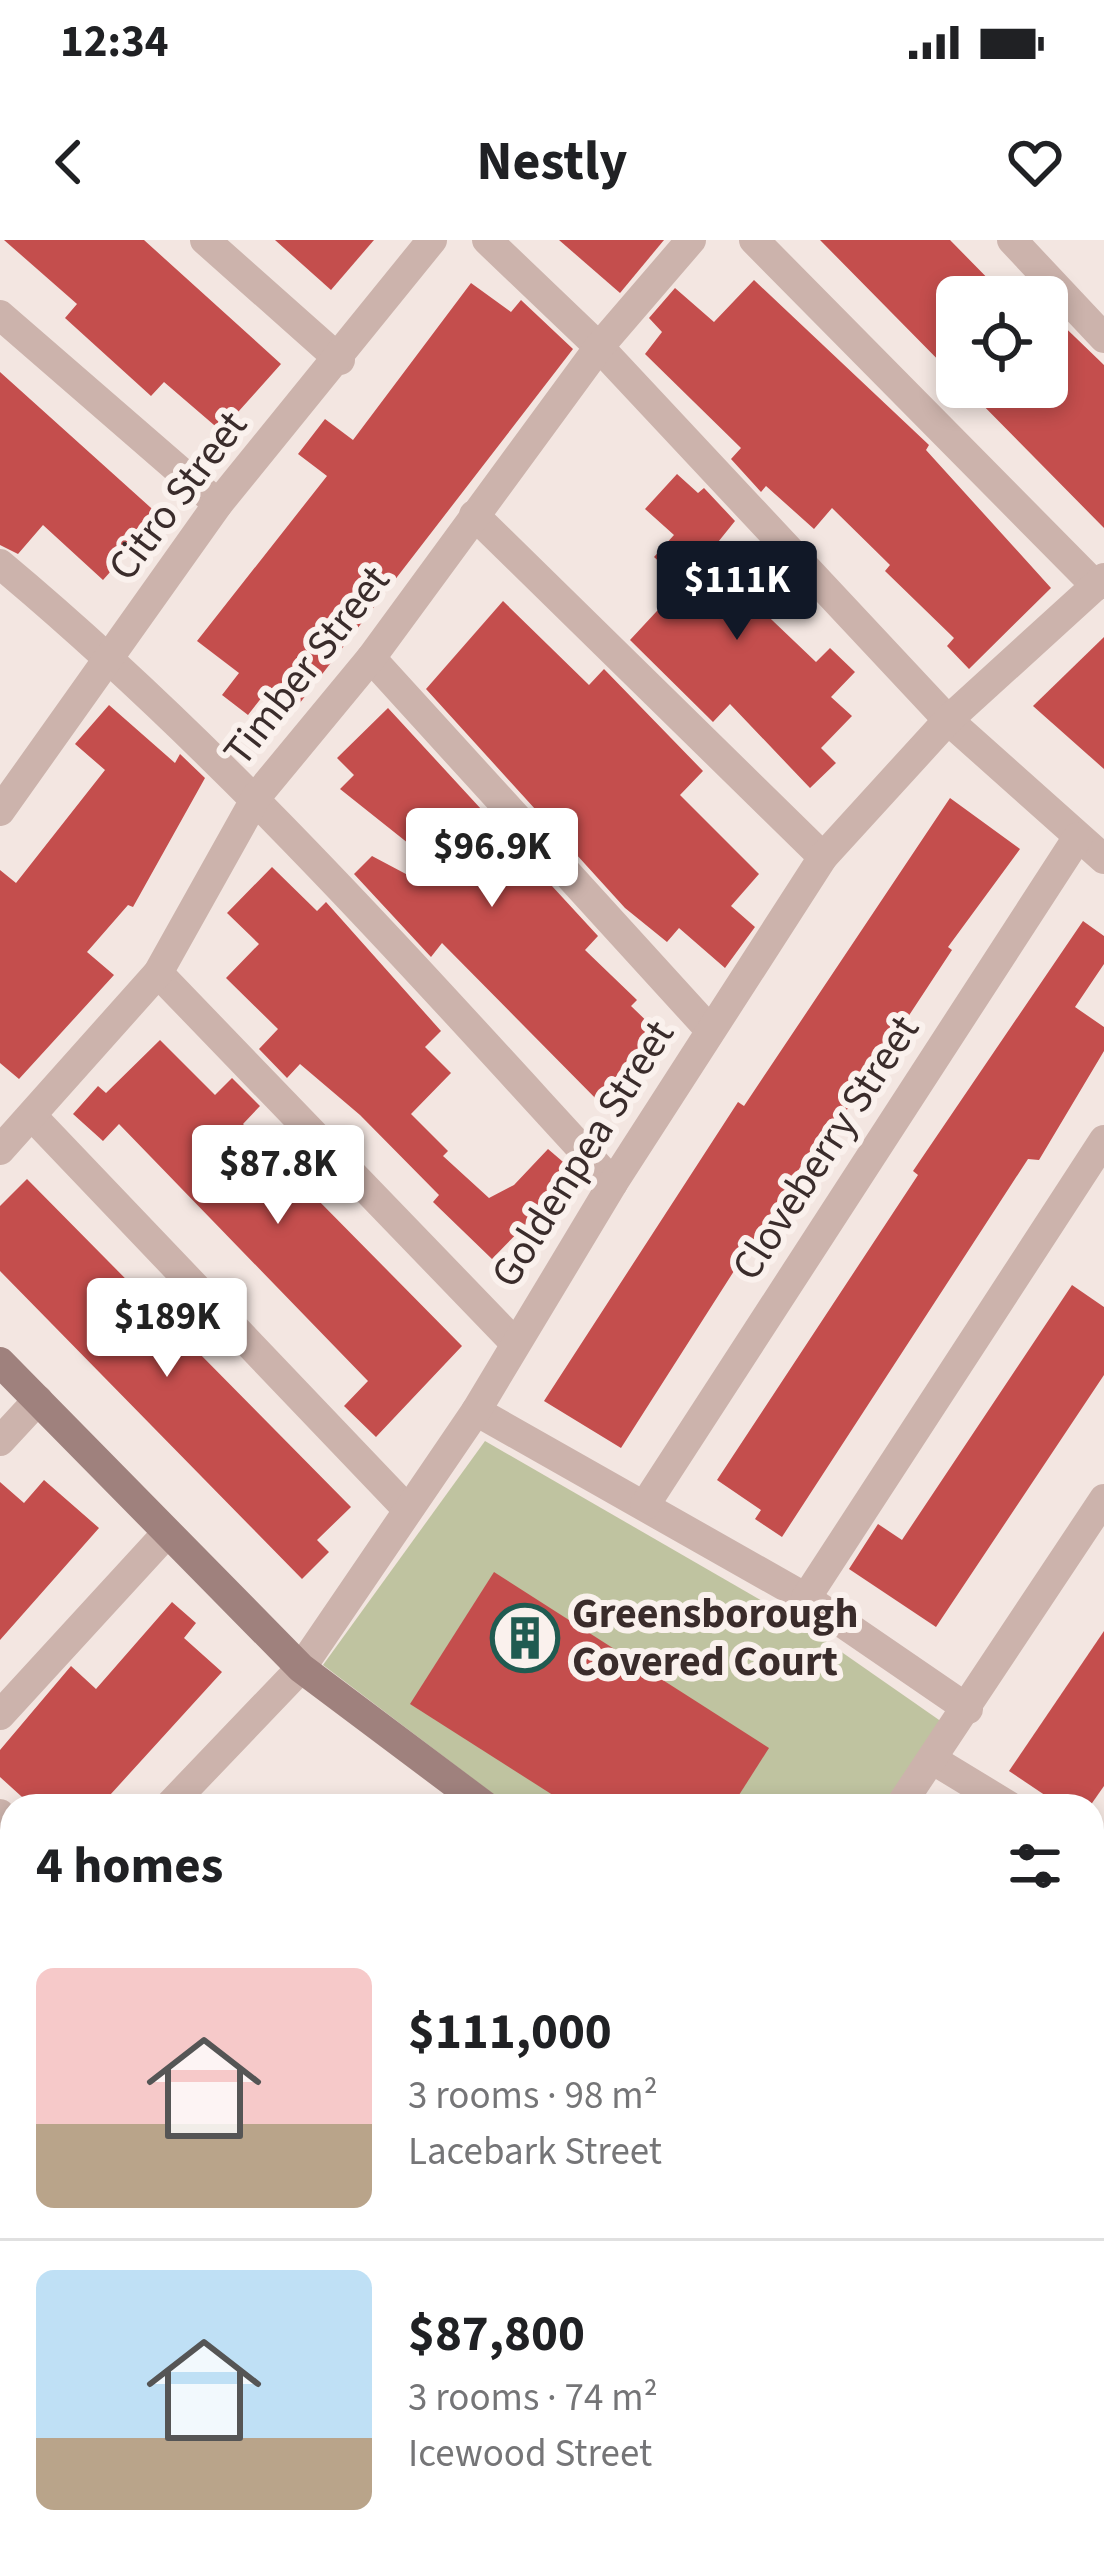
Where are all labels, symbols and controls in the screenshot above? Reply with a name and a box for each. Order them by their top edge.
text: 12:34 [60,10,169,74]
text: Nestly [477,124,627,201]
icon: back [36,129,102,195]
icon: heart [1002,129,1068,195]
map controls [936,276,1068,408]
button: locate [936,276,1068,408]
street label: Citro Street [94,398,262,594]
pin: $111K [653,541,821,643]
text: $111K [684,552,790,608]
street label: Timber Street [210,553,404,779]
pin: $96.9K [394,808,590,910]
text: $96.9K [433,819,551,875]
street label: Cloveberry Street [718,1004,934,1292]
street label: Goldenpea Street [477,1009,689,1299]
pin: $87.8K [180,1125,376,1227]
text: $87.8K [219,1136,337,1192]
pin: $189K [83,1278,251,1380]
text: $189K [114,1289,220,1345]
place label: Greensborough Covered Court [572,1584,858,1692]
building icon: Greensborough Covered Court [490,1603,560,1673]
text: 4 homes [36,1830,223,1902]
icon: filters [1002,1833,1068,1899]
text: $111,000 [408,1996,612,2068]
icon: home [132,2016,276,2160]
text: 3 rooms · 98 m² [408,2068,658,2124]
text: Lacebark Street [408,2124,662,2180]
text: $87,800 [408,2298,585,2370]
icon: home [132,2318,276,2462]
text: 3 rooms · 74 m² [408,2370,658,2426]
text: Icewood Street [408,2426,652,2482]

